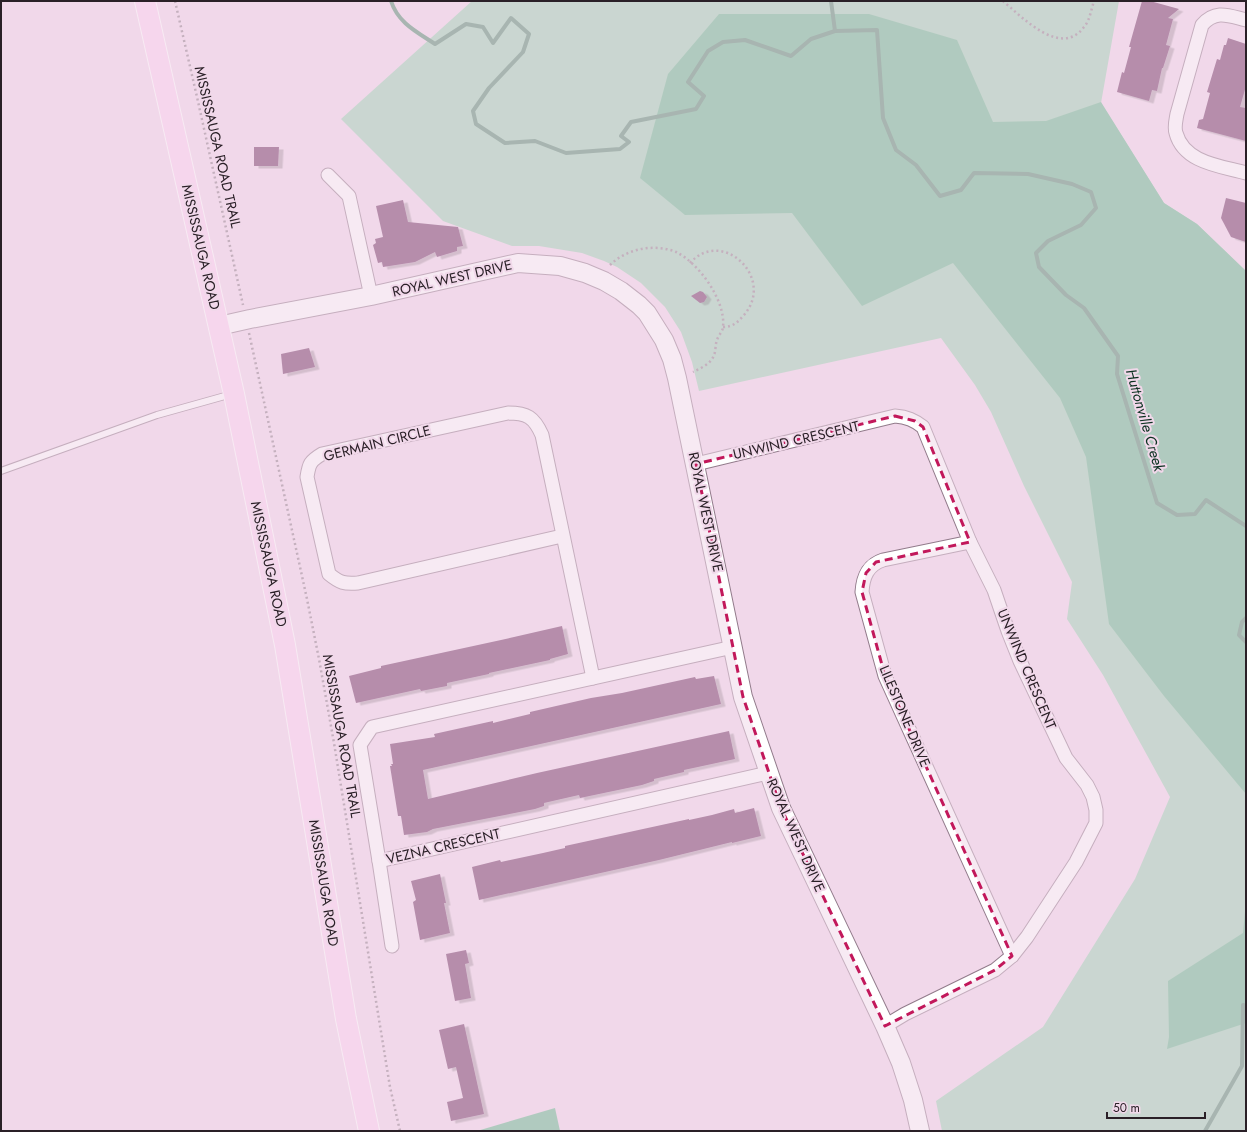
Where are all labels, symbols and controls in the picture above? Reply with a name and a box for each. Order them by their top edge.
street label: MISSISSAUGA ROAD TRAIL [190,64,247,231]
street label: MISSISSAUGA ROAD [177,182,225,312]
street label: ROYAL WEST DRIVE [390,254,514,302]
water label: Huttonville Creek [1120,366,1170,474]
street label: UNWIND CRESCENT [731,416,862,464]
street label: GERMAIN CIRCLE [321,420,433,466]
street label: ROYAL WEST DRIVE [683,450,729,574]
street label: MISSISSAUGA ROAD [246,499,292,629]
street label: UNWIND CRESCENT [993,606,1062,733]
street label: MISSISSAUGA ROAD TRAIL [318,653,366,820]
street label: LILESTONE DRIVE [875,662,935,770]
street label: ROYAL WEST DRIVE [762,775,830,895]
street label: MISSISSAUGA ROAD [304,818,344,948]
street label: VEZNA CRESCENT [384,823,502,869]
scale bar [1107,1094,1205,1120]
text: 50 m [1113,1099,1140,1117]

